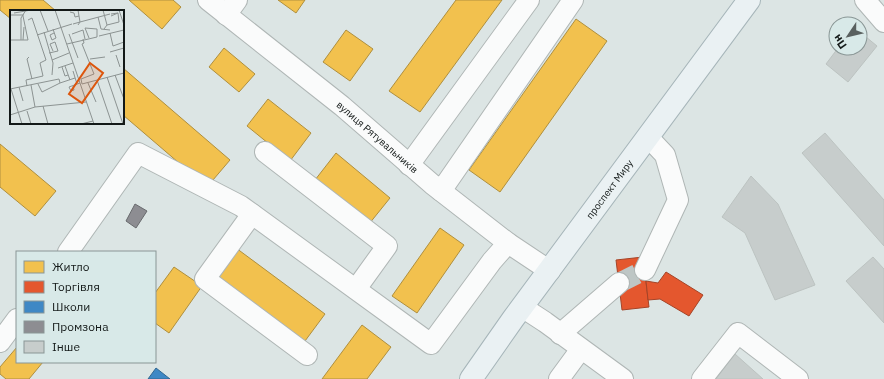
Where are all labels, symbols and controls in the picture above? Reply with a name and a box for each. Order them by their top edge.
inset map [10,10,124,124]
north arrow [828,16,868,56]
text: Пн [830,32,850,52]
street label: вулиця Рятувальників [334,98,421,176]
street label: проспект Миру [583,157,635,221]
legend [16,251,156,363]
text: Житло [52,259,90,274]
text: Торгівля [52,279,100,294]
text: Школи [52,299,90,314]
text: Промзона [52,319,109,334]
text: Інше [52,339,80,354]

